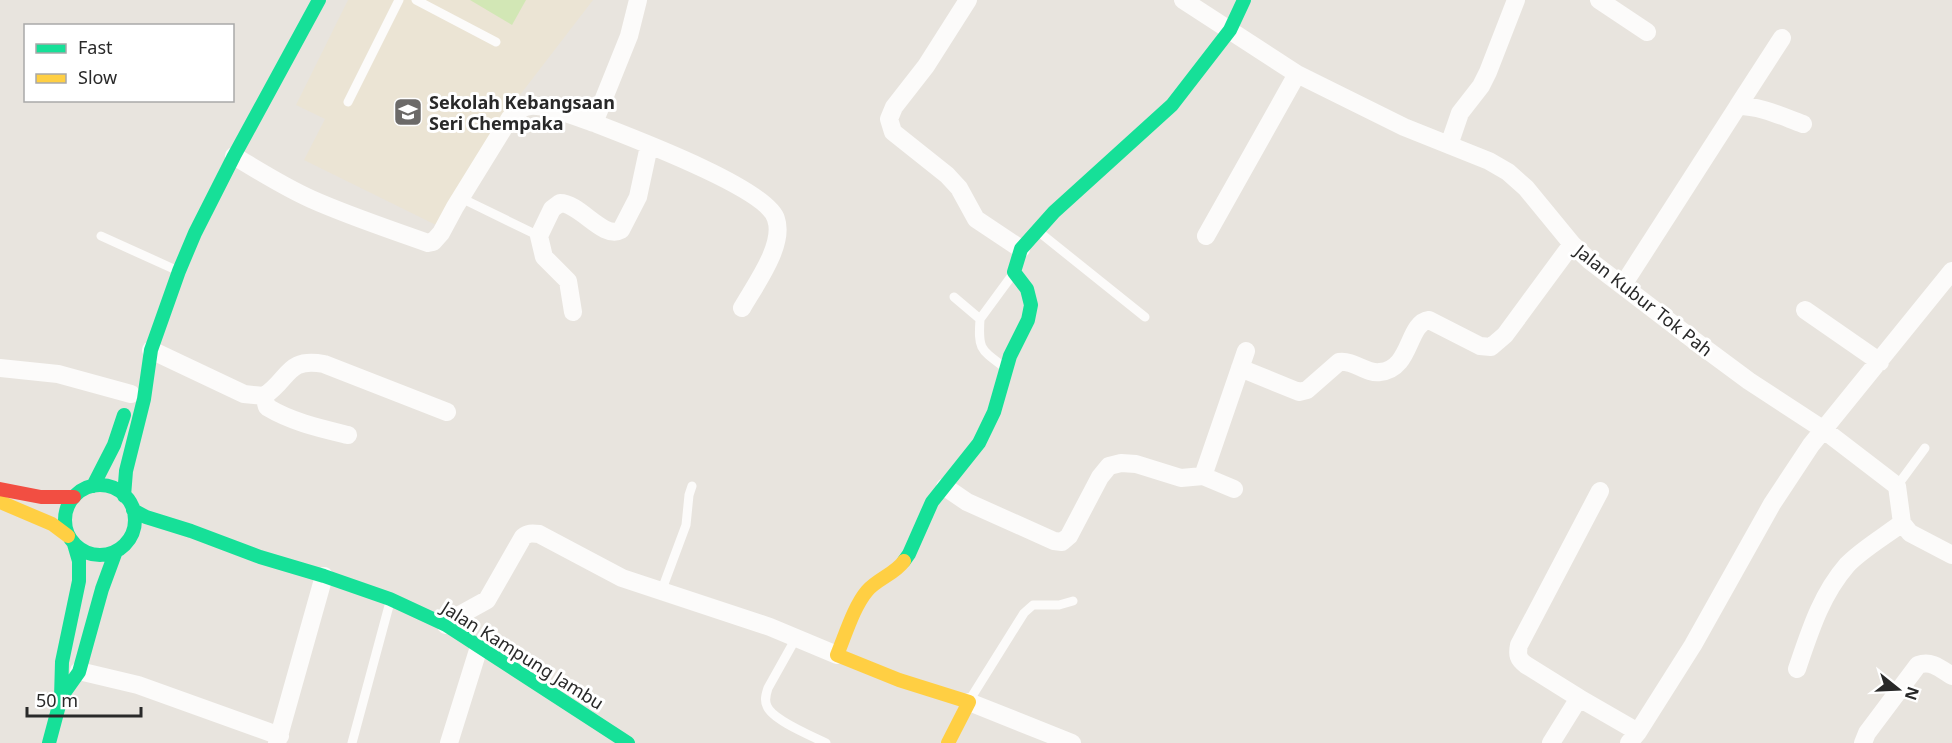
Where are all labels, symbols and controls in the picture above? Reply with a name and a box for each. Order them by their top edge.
legend [24,24,234,102]
text: Fast [78,35,113,59]
text: Slow [78,65,117,89]
place label: Sekolah Kebangsaan Seri Chempaka [429,90,615,135]
school or university icon: Sekolah Kebangsaan Seri Chempaka [392,96,424,128]
street label: Jalan Kubur Tok Pah [1569,238,1718,361]
street label: Jalan Kampung Jambu [436,594,609,715]
north arrow [1868,659,1928,719]
scale bar [27,680,141,718]
text: N [1900,684,1925,703]
text: 50 m [36,688,78,712]

